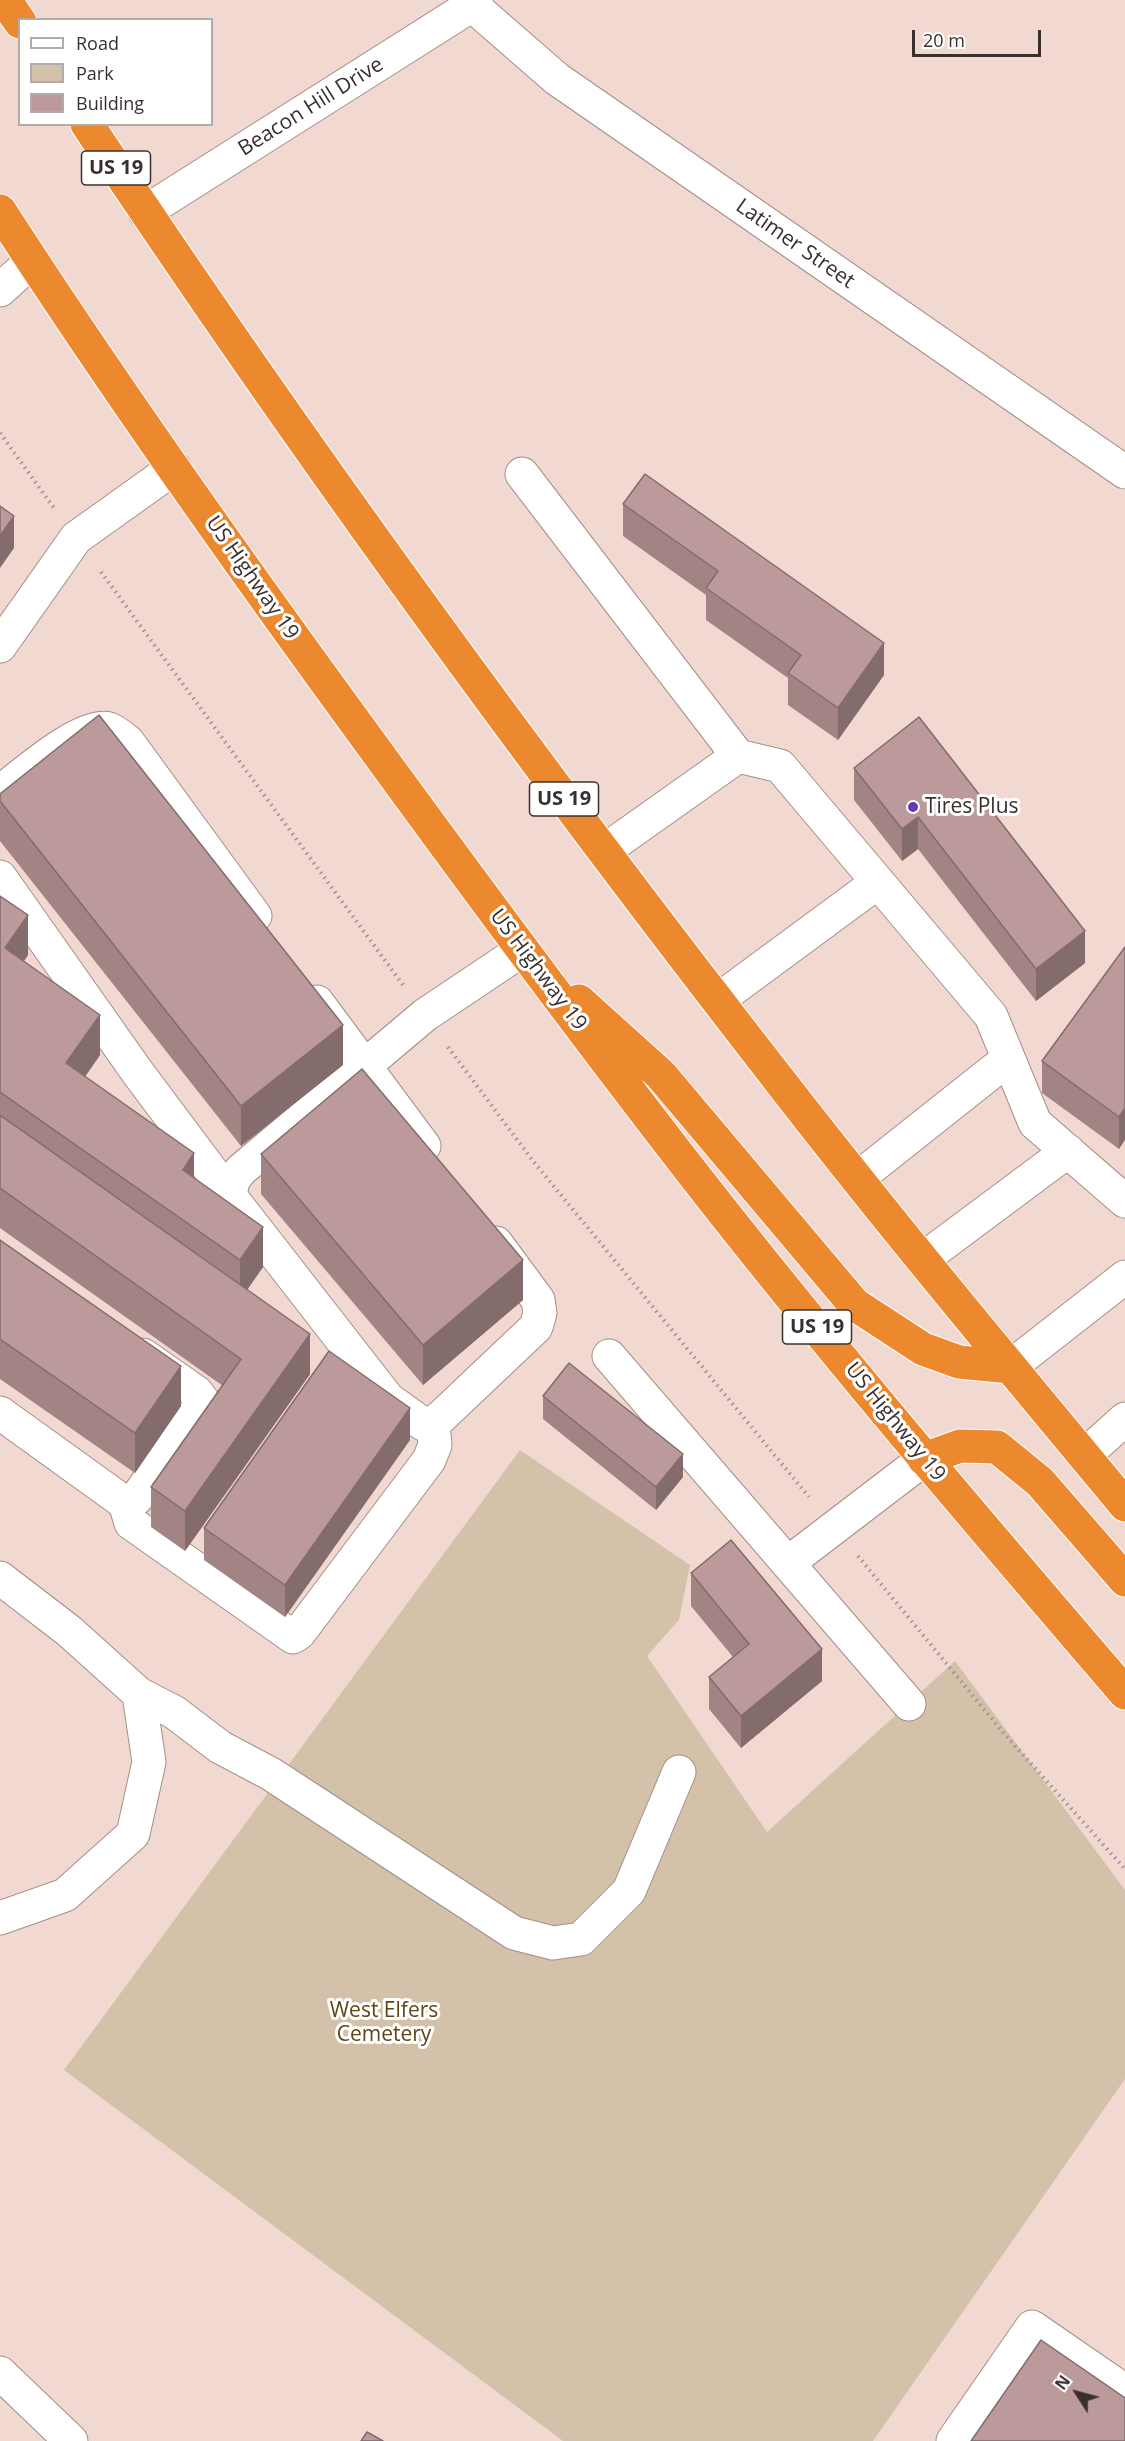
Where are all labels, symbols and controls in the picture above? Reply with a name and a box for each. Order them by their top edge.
legend [18,18,213,126]
scale bar [915,18,1044,56]
text: 20 m [923,28,965,52]
text: Road [76,31,119,55]
street label: Beacon Hill Drive [234,52,388,162]
text: Park [76,61,114,85]
text: Building [76,91,144,115]
road number: US 19 [82,151,150,185]
street label: Latimer Street [731,194,859,294]
street label: US Highway 19 [200,511,304,645]
road number: US 19 [530,782,598,816]
place label: Tires Plus [925,794,1019,820]
marker: Tires Plus [906,800,920,814]
street label: US Highway 19 [484,904,592,1036]
road number: US 19 [782,1310,852,1344]
street label: US Highway 19 [839,1358,951,1486]
park label: West Elfers Cemetery [330,1998,438,2048]
north arrow [1047,2363,1107,2423]
text: N [1050,2371,1075,2394]

